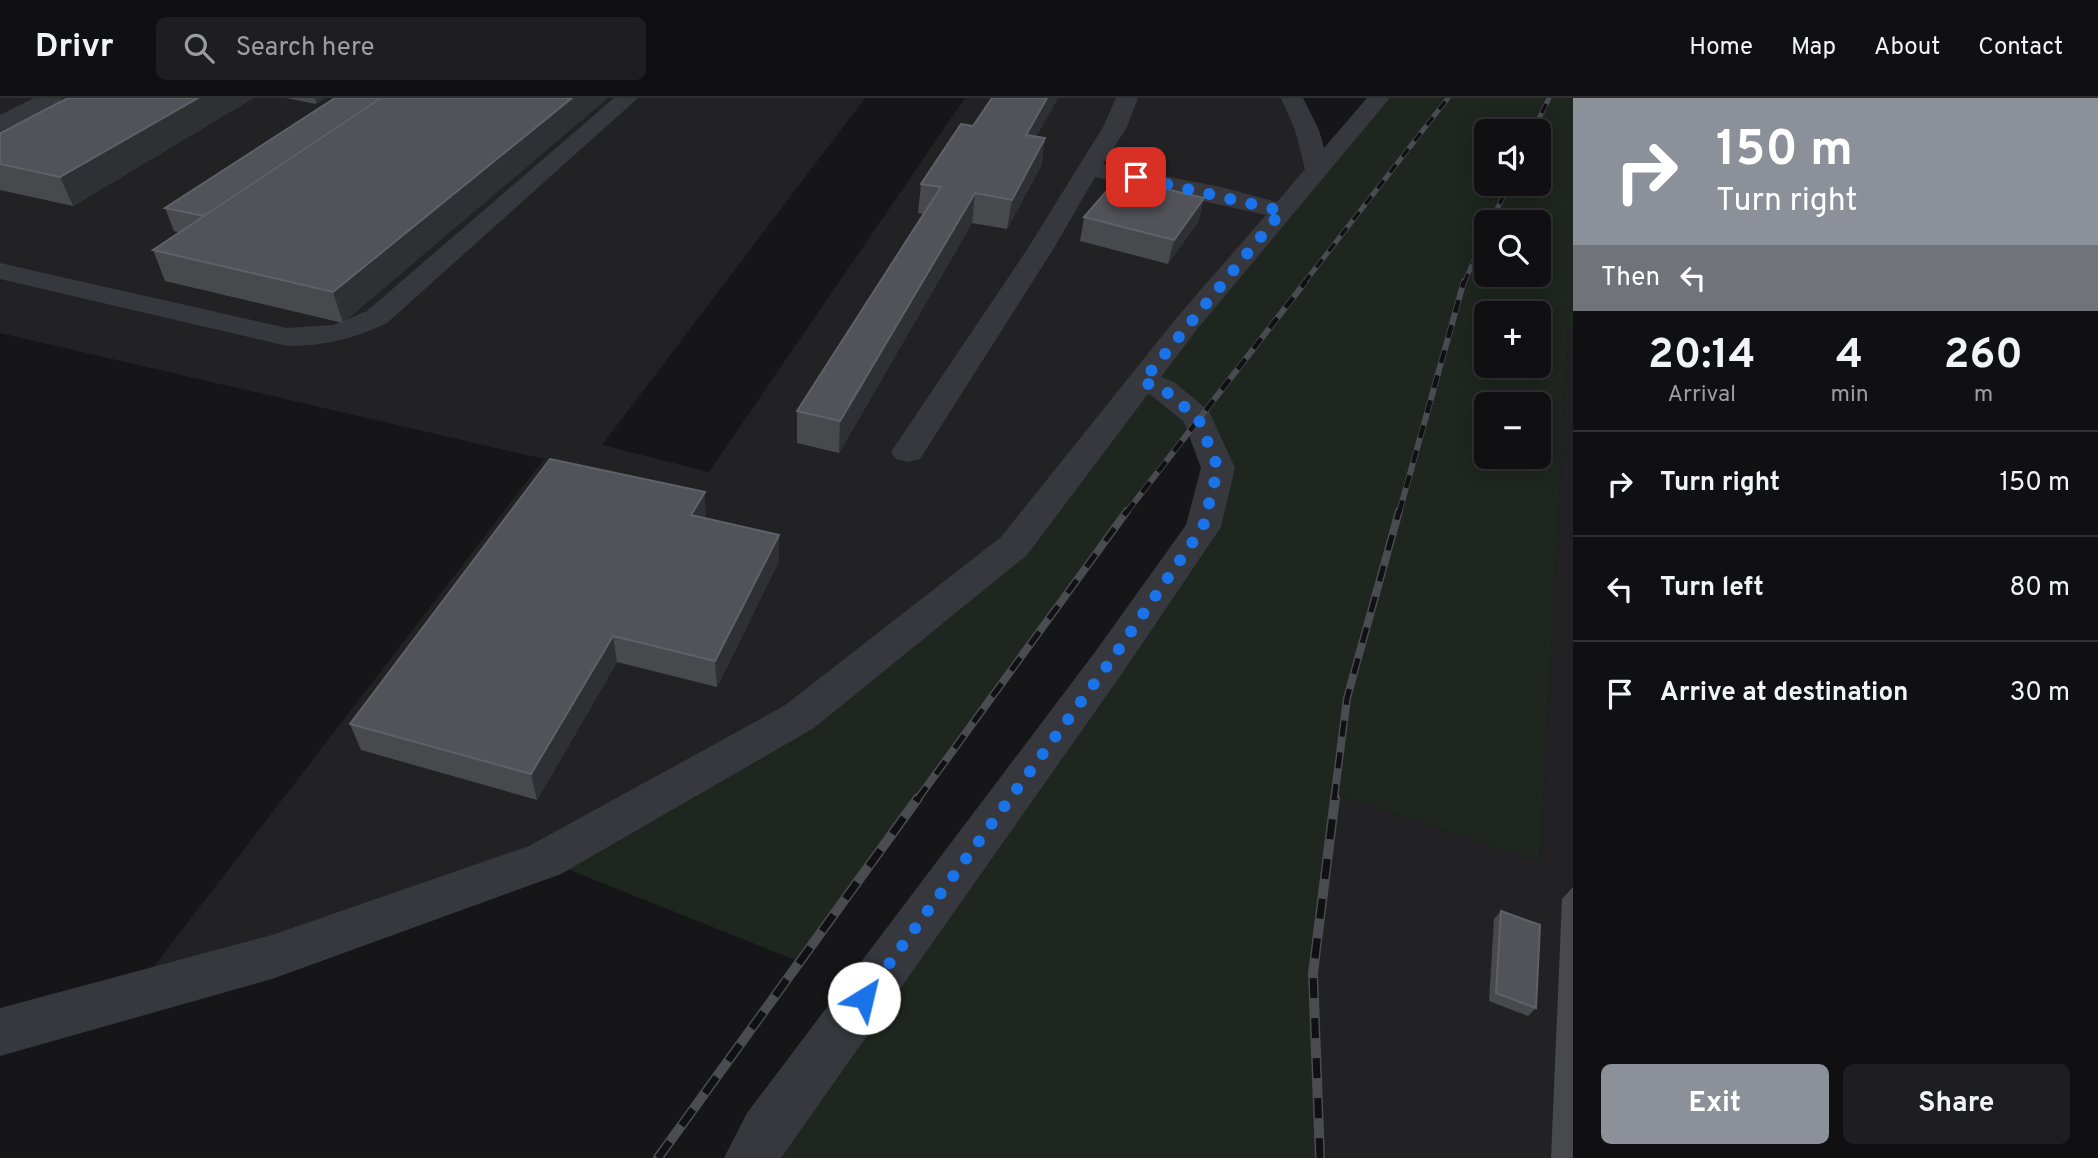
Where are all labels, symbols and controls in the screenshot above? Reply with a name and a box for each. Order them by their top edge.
search box [156,17,646,80]
text: Drivr [35,27,114,69]
icon: search [180,29,218,67]
text: Search here [236,32,375,65]
text: Home [1689,33,1753,63]
text: Map [1791,33,1836,63]
text: About [1874,33,1940,63]
text: Contact [1978,33,2063,63]
map controls [1474,119,1551,469]
button: sound [1474,119,1551,196]
text: 150 m [1716,121,1853,183]
icon: right [1601,126,1692,217]
pin [1106,147,1166,207]
icon: arrive [1117,158,1155,196]
text: Turn right [1716,182,1858,222]
button: search [1474,210,1551,287]
icon: left [1674,259,1712,297]
text: Then [1601,262,1660,295]
button: + [1474,301,1551,378]
text: 20:14 [1648,330,1755,383]
text: 4 [1836,330,1863,383]
text: 260 [1944,330,2023,383]
text: Arrival [1667,381,1736,410]
text: min [1830,381,1869,410]
text: m [1974,381,1993,410]
button: − [1474,392,1551,469]
icon: right [1601,465,1639,503]
text: Turn right [1660,467,1780,500]
text: 150 m [1999,467,2070,500]
icon: left [1601,570,1639,608]
text: Turn left [1660,572,1764,605]
text: 80 m [2010,572,2070,605]
icon: arrive [1601,675,1639,713]
text: Arrive at destination [1660,677,1908,710]
text: 30 m [2010,677,2070,710]
position arrow [827,961,901,1035]
button: Exit [1601,1064,1829,1144]
button: Share [1843,1064,2070,1144]

